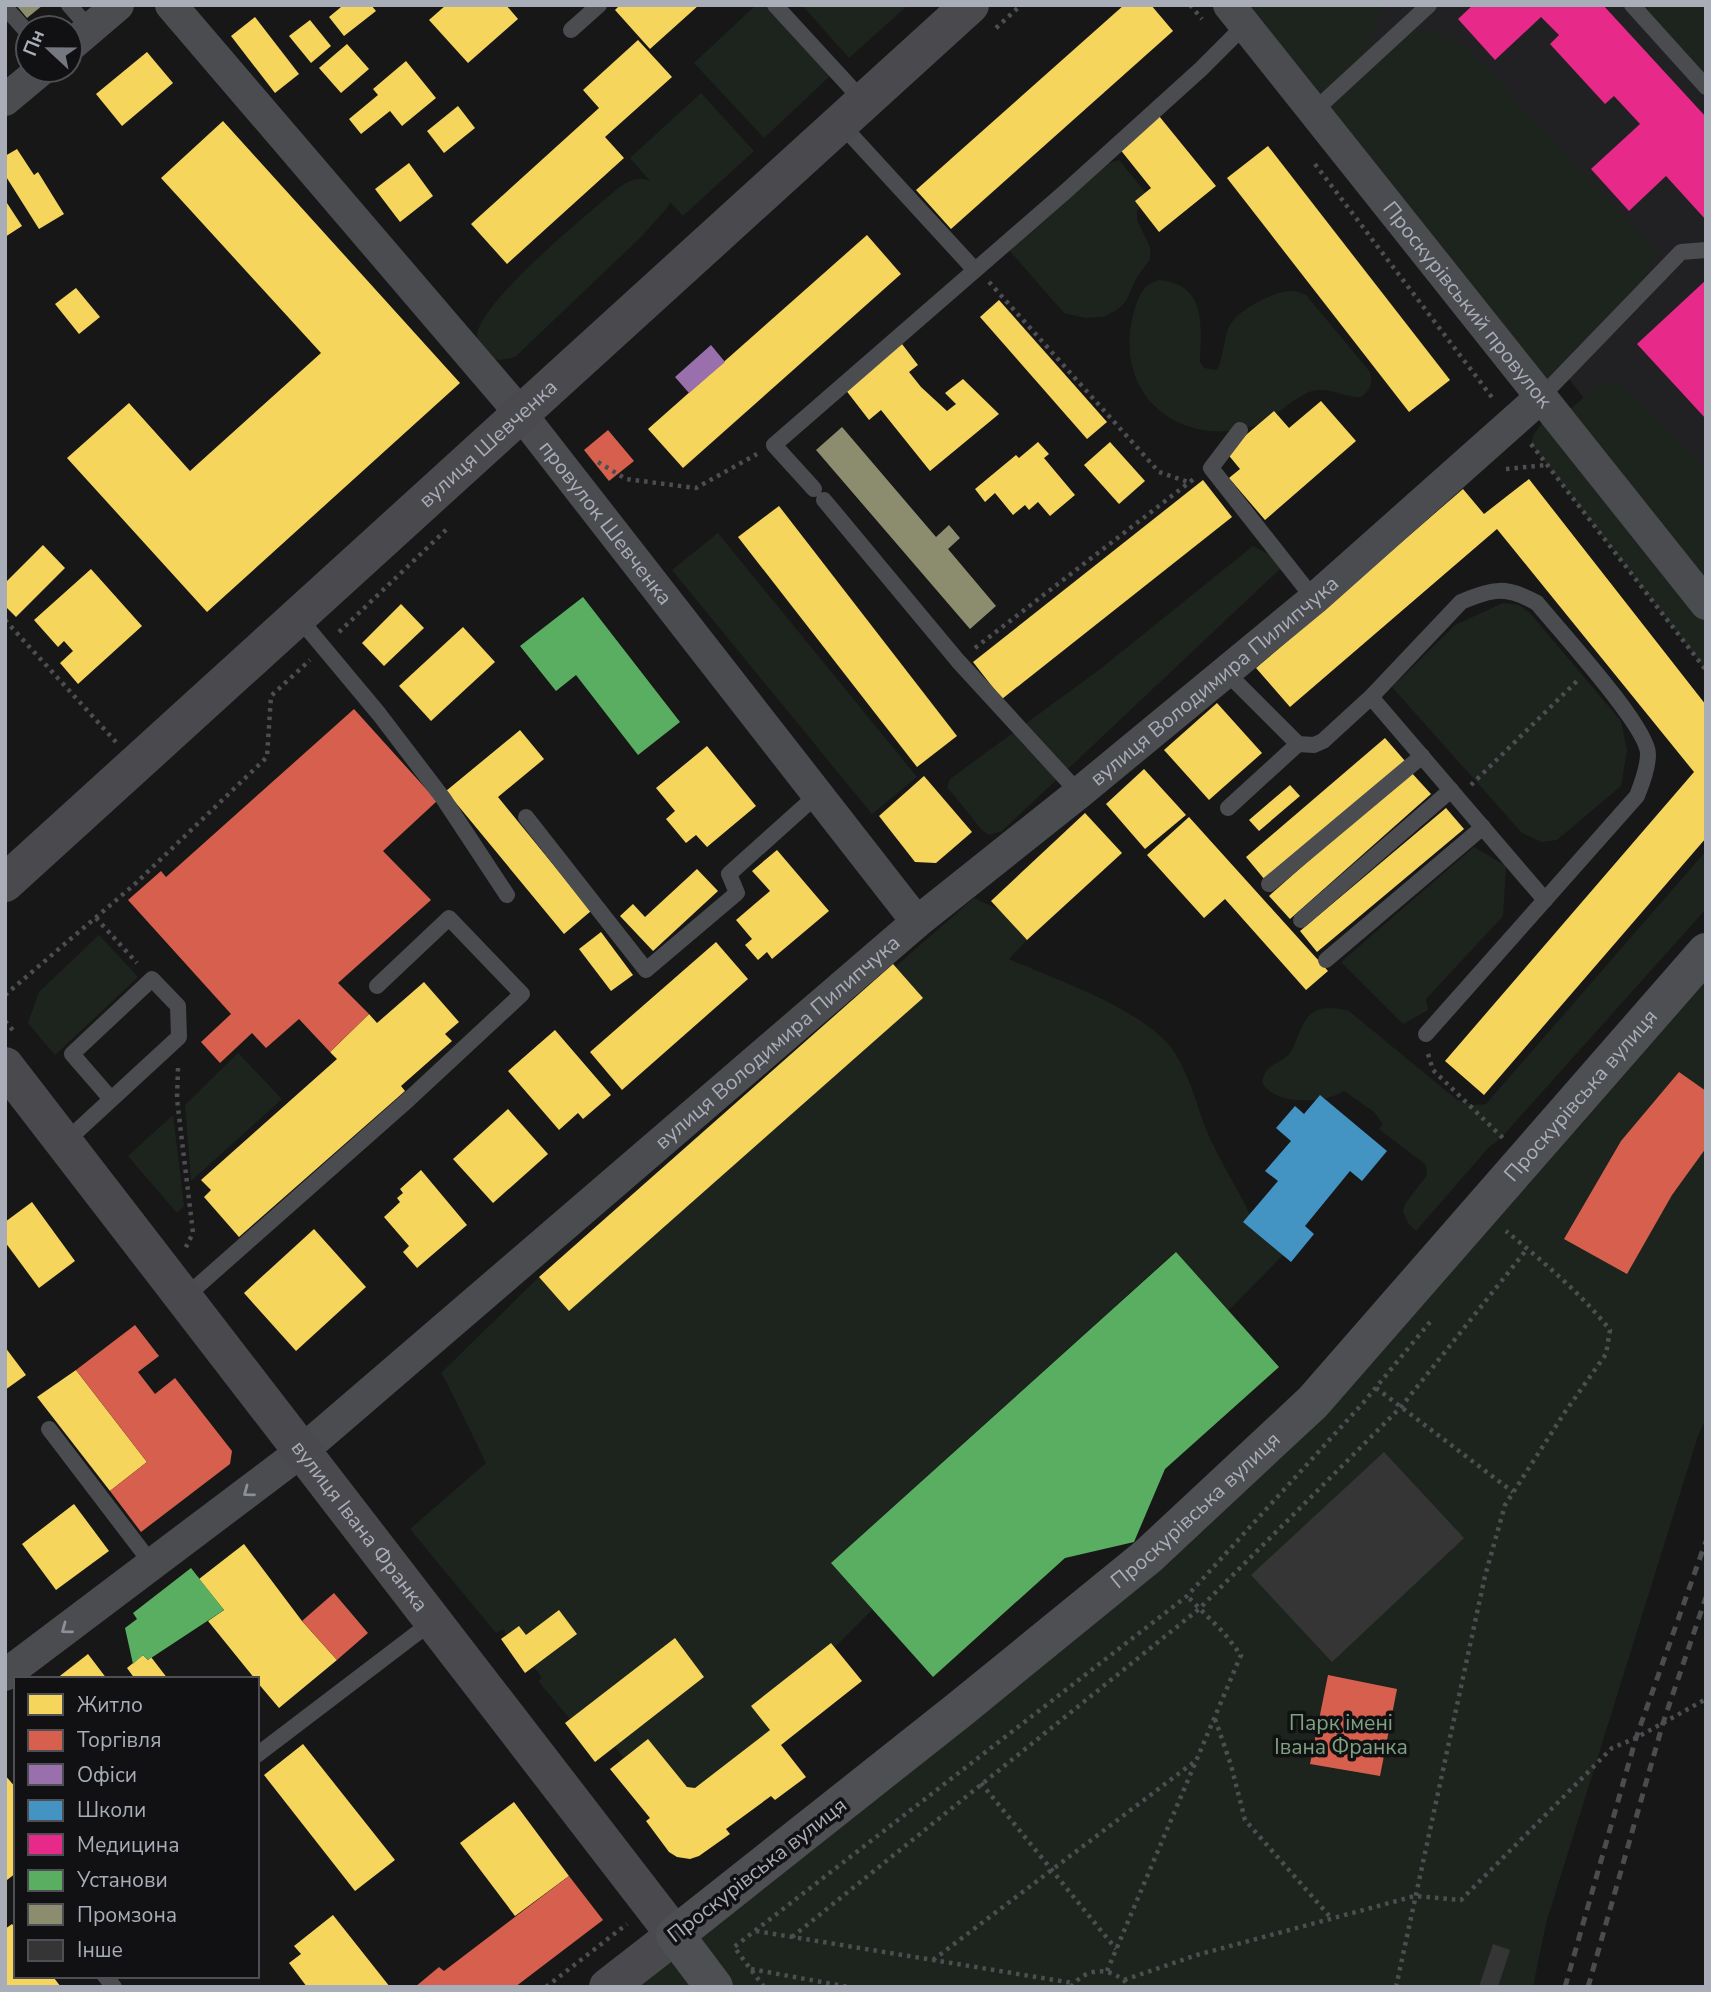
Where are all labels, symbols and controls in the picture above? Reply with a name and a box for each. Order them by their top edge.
north arrow [14,14,84,84]
text: Пн [17,26,51,60]
street label: Проскурівський провулок [1377,195,1559,415]
street label: вулиця Шевченка [413,373,563,514]
street label: провулок Шевченка [533,434,679,611]
street label: вулиця Володимира Пилипчука [1084,570,1345,792]
street label: вулиця Володимира Пилипчука [649,929,906,1155]
street label: Проскурівська вулиця [1498,1003,1664,1188]
street label: Проскурівська вулиця [1105,1426,1286,1595]
street label: вулиця Івана Франка [285,1435,435,1617]
one-way arrow [243,1484,256,1497]
one-way arrow [61,1621,74,1634]
legend [14,1677,259,1978]
text: Житло [77,1691,143,1719]
park label: Парк імені Івана Франка [1274,1709,1408,1761]
text: Торгівля [77,1726,161,1754]
text: Офіси [77,1761,137,1789]
street label: Проскурівська вулиця [662,1791,852,1949]
text: Школи [77,1796,146,1824]
text: Медицина [77,1831,180,1859]
text: Установи [76,1866,168,1894]
text: Промзона [77,1901,177,1929]
text: Інше [77,1936,123,1964]

